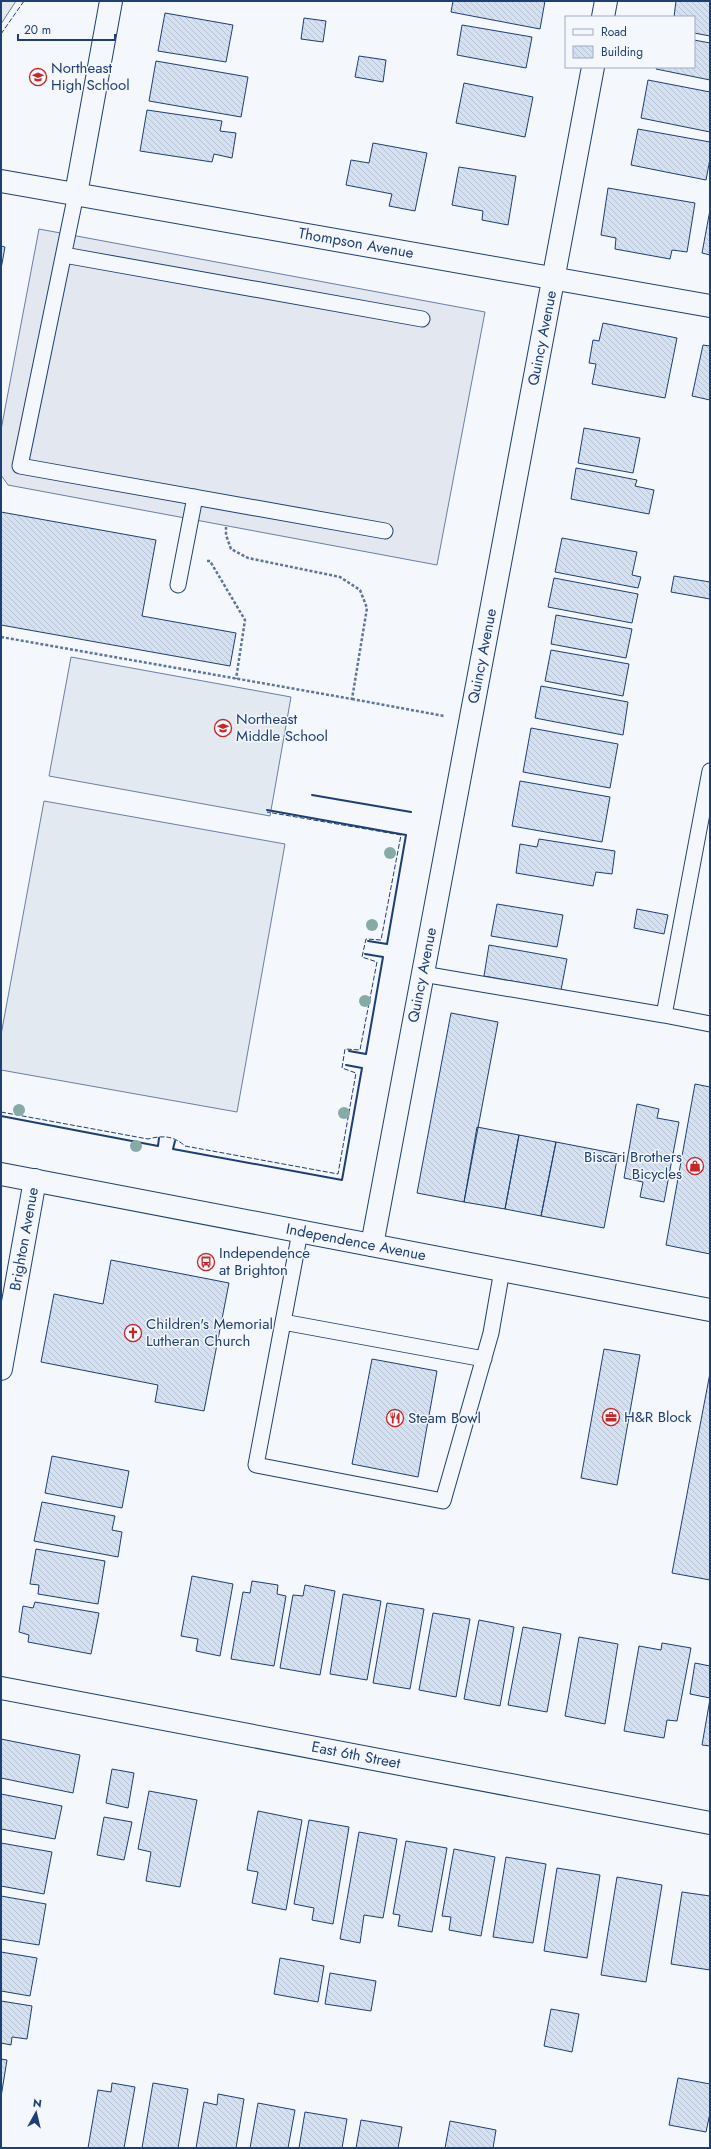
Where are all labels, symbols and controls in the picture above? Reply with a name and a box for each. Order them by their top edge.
scale bar [18,16,115,42]
legend [565,16,695,68]
text: 20 m [24,21,51,39]
text: Road [601,23,627,41]
text: Building [601,43,643,61]
place label: Northeast High School [51,57,130,96]
school or university icon: Northeast High School [28,67,48,87]
street label: Thompson Avenue [297,222,416,264]
street label: Quincy Avenue [522,288,562,387]
street label: Quincy Avenue [462,606,502,705]
place label: Northeast Middle School [236,708,328,747]
school or university icon: Northeast Middle School [213,718,233,738]
street label: Quincy Avenue [402,925,442,1024]
place label: Biscari Brothers Bicycles [584,1146,682,1185]
shop icon: Biscari Brothers Bicycles [685,1156,705,1176]
street label: Brighton Avenue [4,1185,44,1292]
street label: Independence Avenue [284,1218,428,1266]
place label: Independence at Brighton [219,1242,310,1281]
bus stop icon: Independence at Brighton [196,1252,216,1272]
place label: Children's Memorial Lutheran Church [146,1313,273,1352]
church icon: Children's Memorial Lutheran Church [123,1323,143,1343]
place label: H&R Block [624,1406,692,1428]
place label: Steam Bowl [408,1407,481,1429]
office icon: H&R Block [601,1407,621,1427]
restaurant icon: Steam Bowl [385,1408,405,1428]
street label: East 6th Street [310,1736,403,1774]
north arrow [16,2093,56,2133]
text: N [32,2095,43,2112]

